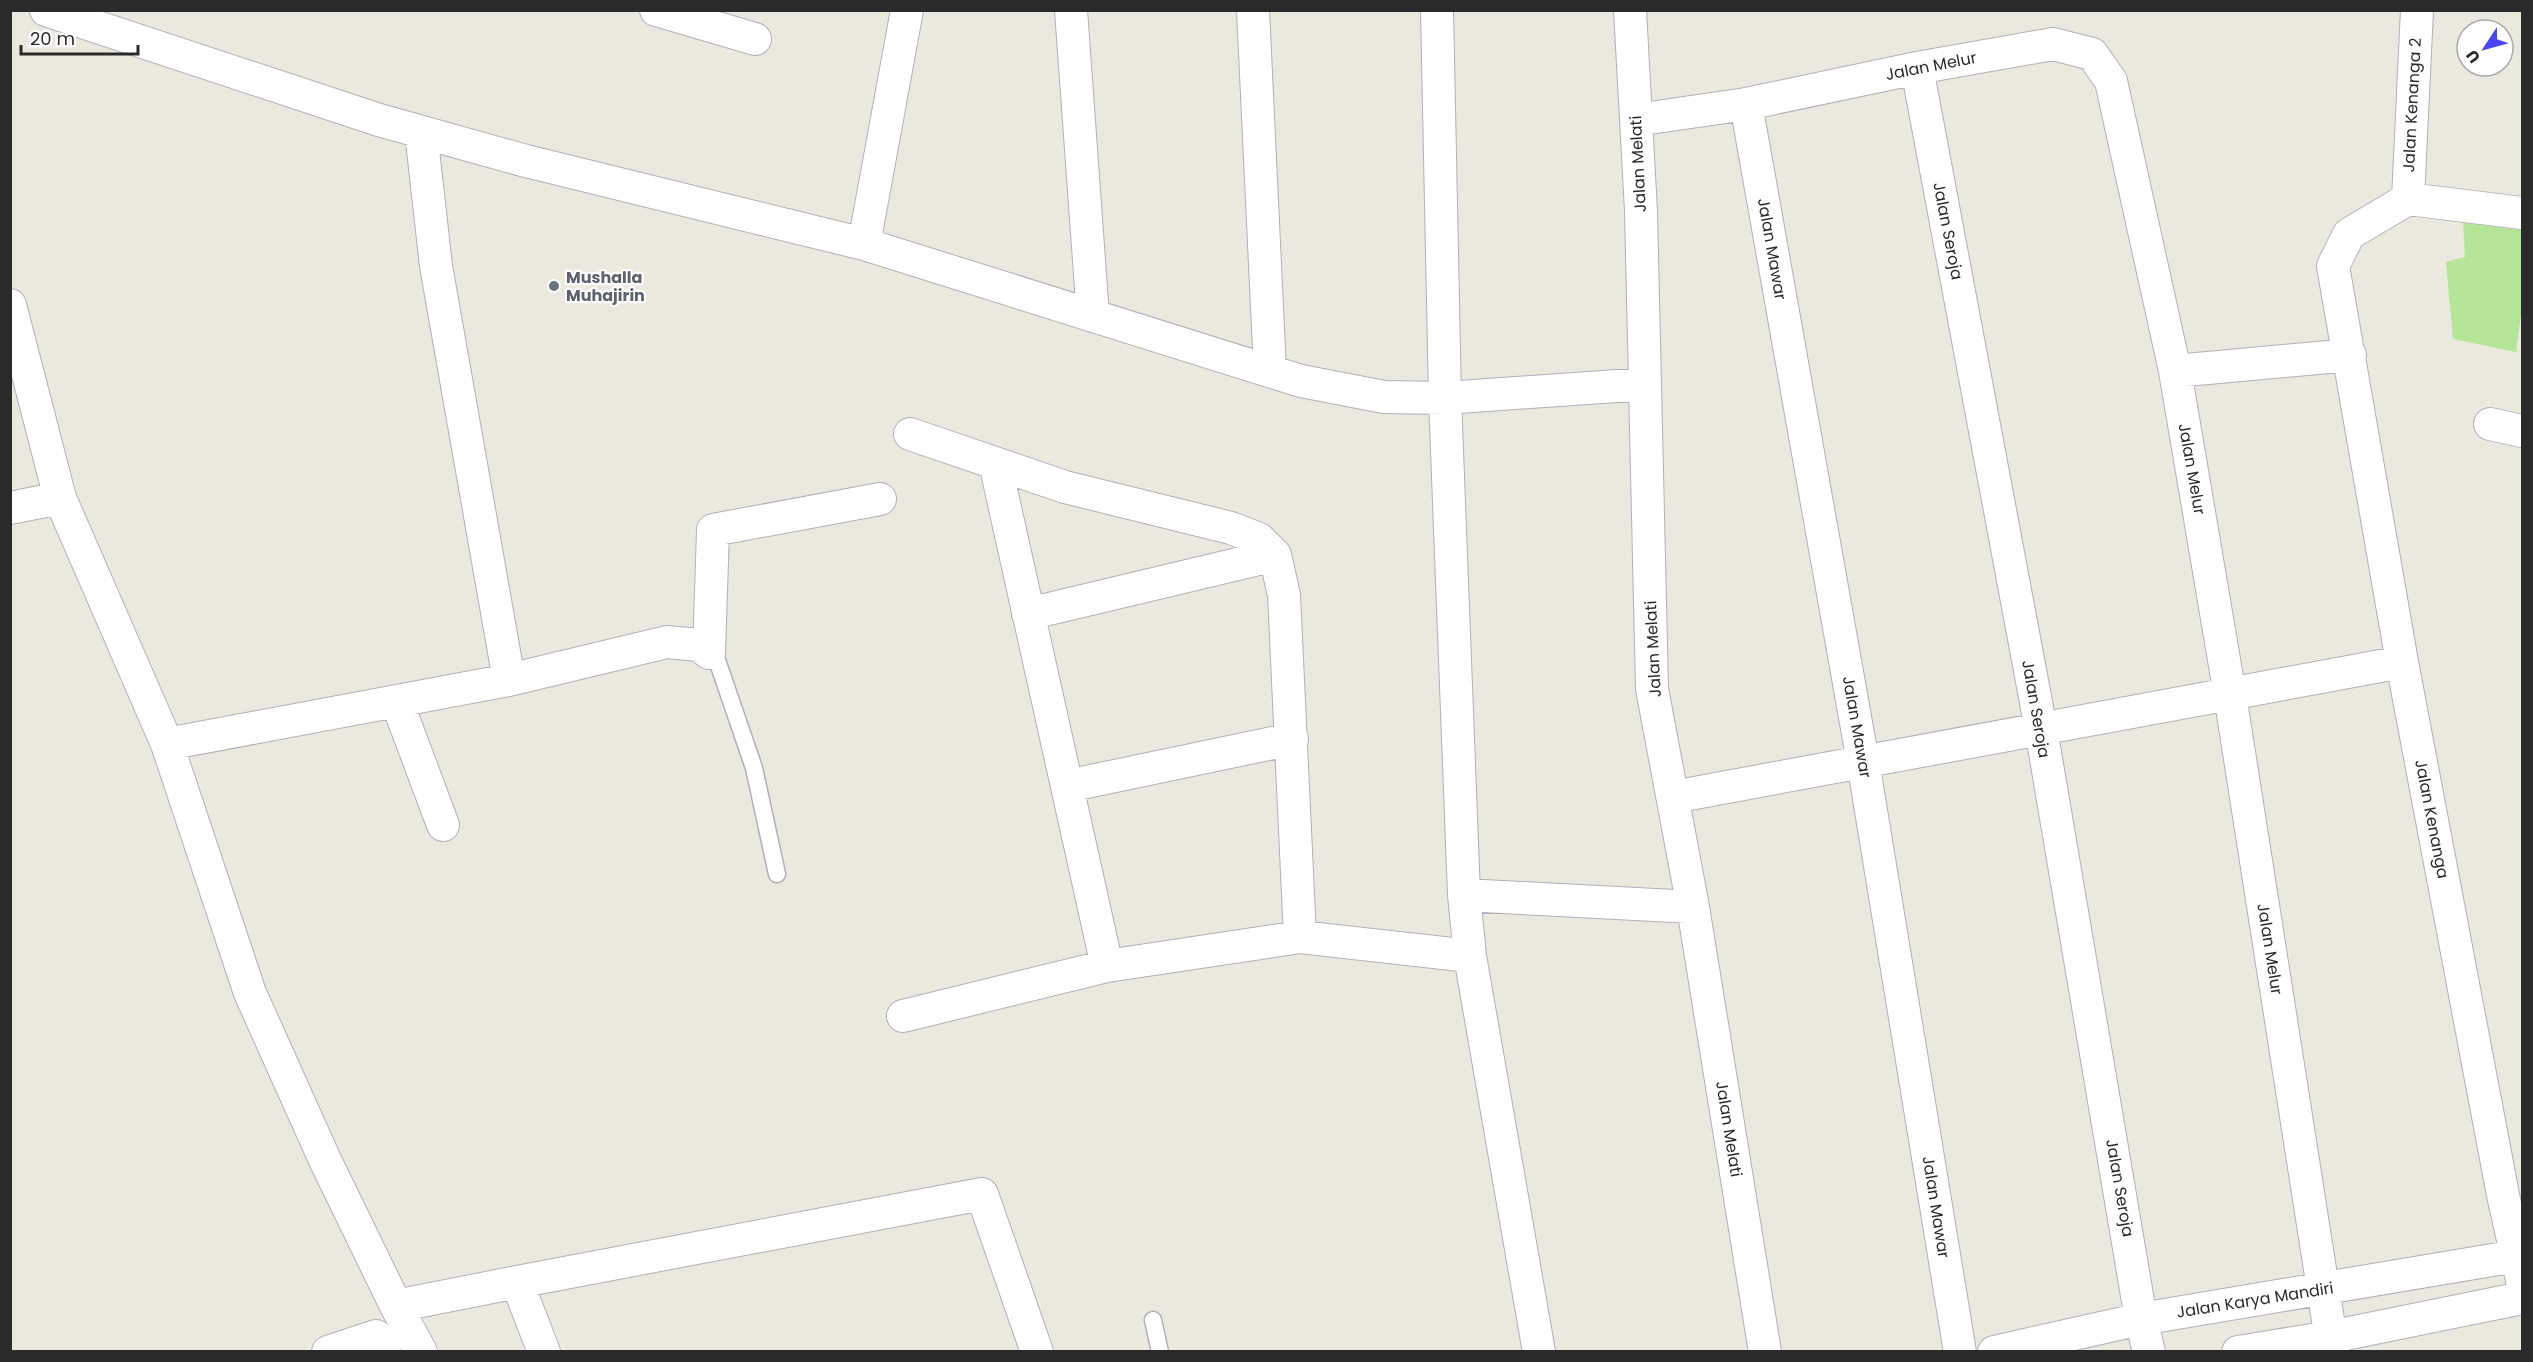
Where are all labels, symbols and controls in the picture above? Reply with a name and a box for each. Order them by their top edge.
scale bar [21,18,138,56]
north arrow [2455,18,2515,78]
text: 20 m [30,26,75,51]
street label: Jalan Kenanga 2 [2397,37,2427,173]
text: U [2461,45,2486,68]
street label: Jalan Melur [1883,46,1979,86]
street label: Jalan Melati [1624,115,1652,213]
street label: Jalan Seroja [1927,180,1969,282]
street label: Jalan Mawar [1752,196,1792,302]
place label: Mushalla Muhajirin [566,266,645,307]
marker: Mushalla Muhajirin [547,279,561,293]
street label: Jalan Melur [2173,422,2211,517]
street label: Jalan Melati [1639,600,1667,698]
street label: Jalan Seroja [2016,658,2056,760]
street label: Jalan Mawar [1837,674,1877,780]
street label: Jalan Kenanga [2409,757,2455,881]
street label: Jalan Melur [2251,902,2289,996]
street label: Jalan Melati [1710,1079,1748,1179]
street label: Jalan Seroja [2100,1137,2140,1239]
street label: Jalan Mawar [1917,1154,1955,1260]
street label: Jalan Karya Mandiri [2175,1276,2335,1324]

